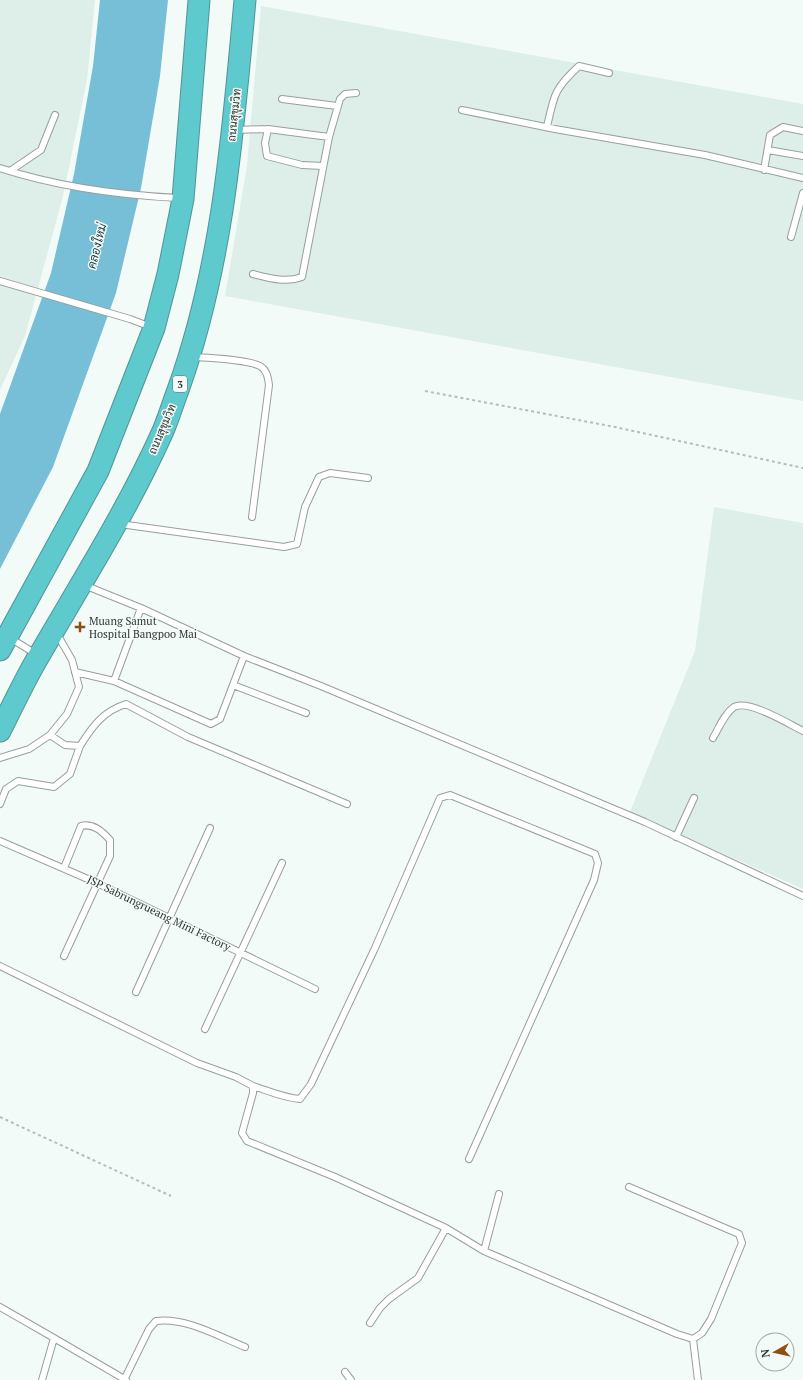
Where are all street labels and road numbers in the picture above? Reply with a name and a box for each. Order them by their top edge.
street label: ถนนสุขุมวิท [224,88,246,142]
road number: 3 [173,376,187,392]
street label: ถนนสุขุมวิท [145,402,181,457]
street label: JSP Sabrungrueang Mini Factory [85,872,233,954]

